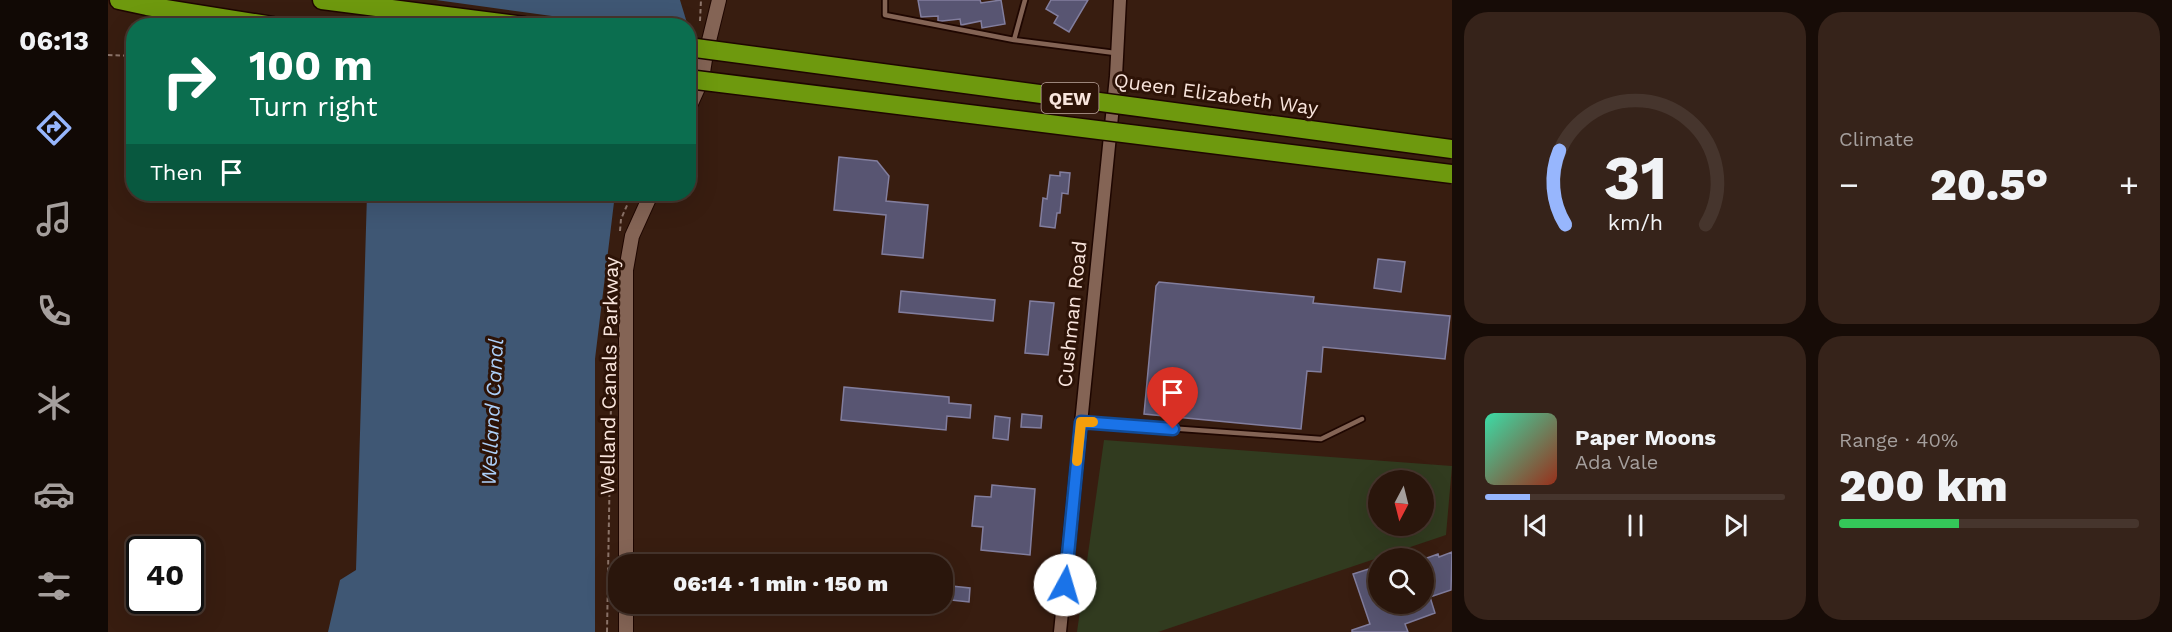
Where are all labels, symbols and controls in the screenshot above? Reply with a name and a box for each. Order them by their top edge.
text: 06:13 [19,25,89,57]
text: 100 m [249,41,373,90]
icon: right [150,42,228,120]
street label: Queen Elizabeth Way [1112,68,1320,120]
road number: QEW [1042,83,1098,113]
text: Turn right [249,91,378,123]
icon: directions [33,107,75,149]
text: Climate [1839,127,1914,151]
text: 31 [1603,141,1667,214]
icon: arrive [215,156,248,189]
text: 20.5° [1930,158,2048,211]
text: Then [150,160,203,185]
text: − [1839,165,1859,204]
text: + [2119,165,2139,204]
icon: music [33,198,75,240]
text: km/h [1607,210,1663,235]
street label: Cushman Road [1052,239,1092,389]
street label: Welland Canals Parkway [595,256,623,495]
icon: phone [33,290,75,332]
water label: Welland Canal [476,338,508,486]
pin [1147,367,1198,429]
icon: arrive [1156,376,1189,409]
icon: climate [33,382,75,424]
text: Paper Moons [1575,425,1716,450]
text: Range · 40% [1839,428,1958,452]
text: Ada Vale [1575,450,1658,474]
text: 200 km [1839,459,2008,512]
north arrow [1368,470,1434,536]
map controls [1368,470,1434,614]
icon: car [33,473,75,515]
icon: previous [1519,509,1552,542]
icon: pause [1619,509,1652,542]
icon: next [1719,509,1752,542]
speed limit sign: 40 [126,536,204,614]
button: search [1368,548,1434,614]
position arrow [1033,553,1097,617]
icon: filters [33,565,75,607]
text: 06:14 · 1 min · 150 m [673,571,888,596]

